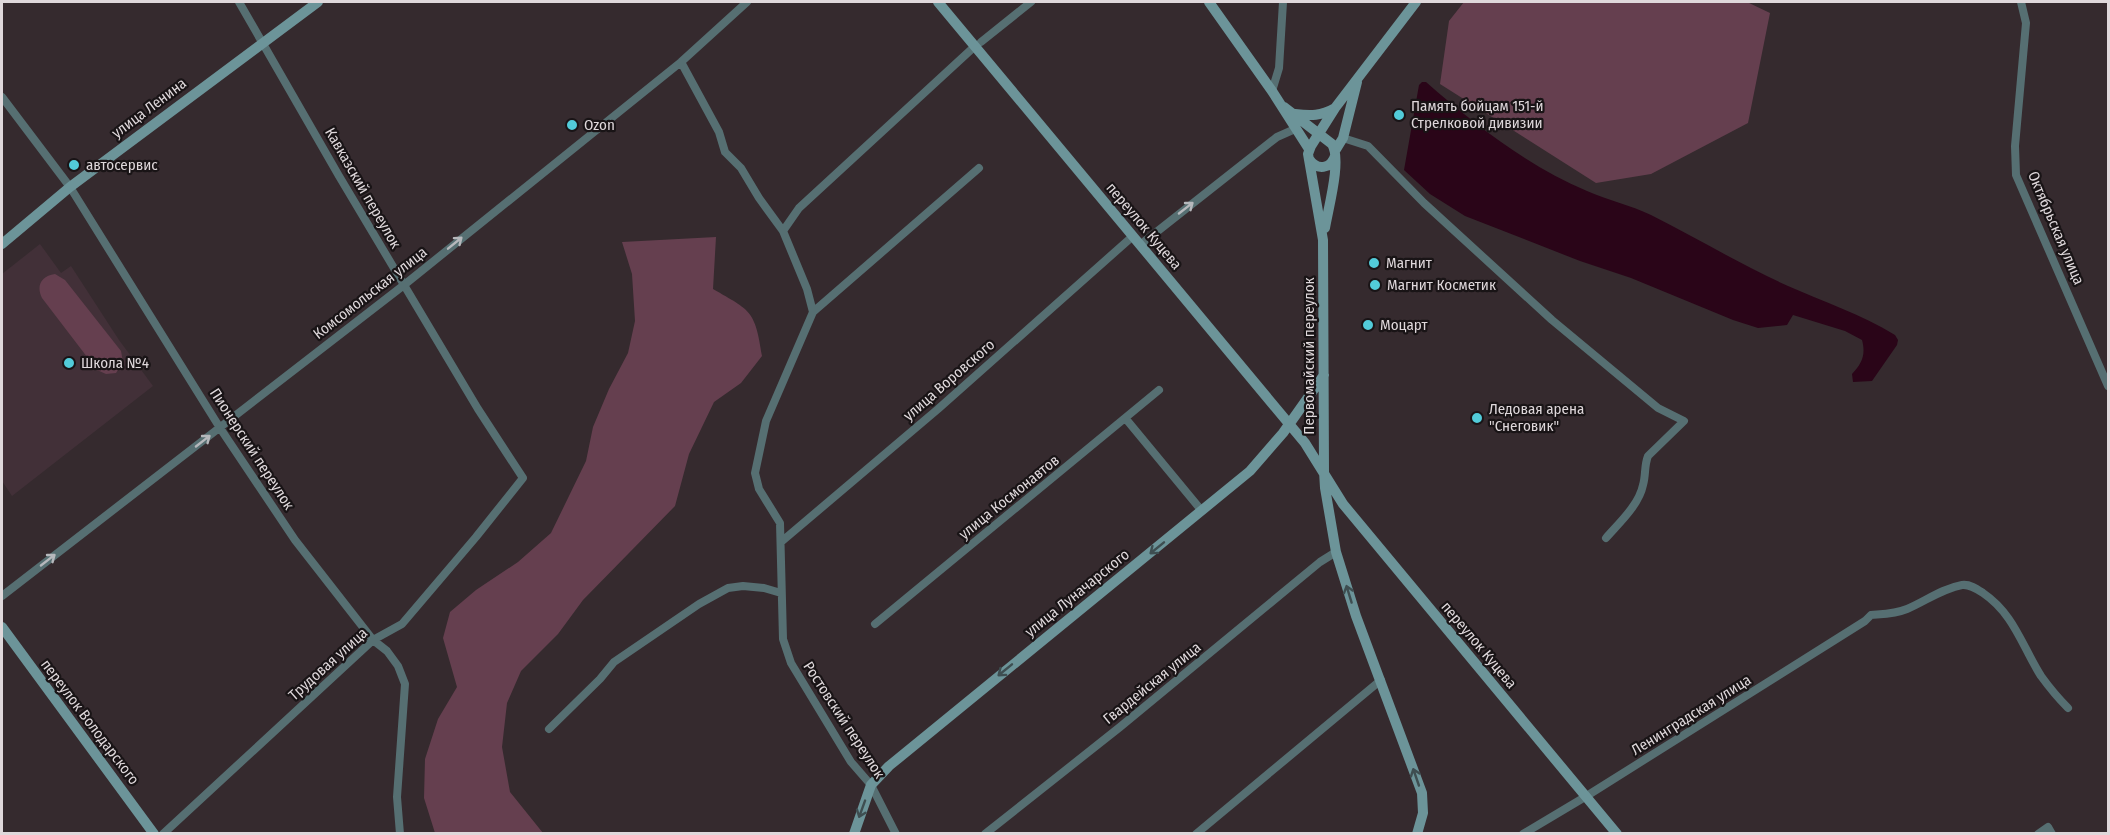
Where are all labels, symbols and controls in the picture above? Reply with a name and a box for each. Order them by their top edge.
street label: улица Ленина [108,74,190,142]
place label: Память бойцам 151-й Стрелковой дивизии [1411,97,1544,132]
marker: Память бойцам 151-й Стрелковой дивизии [1392,108,1406,122]
place label: Ozon [584,116,615,134]
marker: Ozon [565,118,579,132]
street label: Кавказский переулок [321,124,405,252]
place label: автосервис [86,156,158,174]
marker: автосервис [67,158,81,172]
street label: Октябрьская улица [2024,169,2088,287]
street label: переулок Куцева [1102,179,1186,273]
one-way arrow [1178,202,1194,215]
one-way arrow [447,237,463,250]
street label: Комсомольская улица [310,243,430,343]
place label: Магнит [1386,254,1433,272]
marker: Магнит [1367,256,1381,270]
place label: Магнит Косметик [1387,276,1496,294]
street label: Первомайский переулок [1300,277,1318,435]
marker: Магнит Косметик [1368,278,1382,292]
place label: Моцарт [1380,316,1428,334]
marker: Моцарт [1361,318,1375,332]
street label: улица Воровского [900,335,998,425]
place label: Школа №4 [81,354,149,372]
marker: Школа №4 [62,356,76,370]
street label: Пионерский переулок [206,385,298,513]
place label: Ледовая арена "Снеговик" [1489,400,1584,435]
marker: Ледовая арена "Снеговик" [1470,411,1484,425]
one-way arrow [194,435,210,448]
street label: улица Космонавтов [955,451,1063,543]
one-way arrow [1149,541,1165,554]
street label: улица Луначарского [1021,545,1133,641]
one-way arrow [40,554,56,567]
one-way arrow [1343,585,1354,604]
street label: переулок Куцева [1437,598,1521,692]
street label: Трудовая улица [285,624,371,704]
street label: Гвардейская улица [1100,638,1204,728]
street label: переулок Володарского [37,656,143,788]
street label: Ростовский переулок [799,658,889,782]
one-way arrow [997,664,1013,677]
street label: Ленинградская улица [1628,671,1754,759]
one-way arrow [1410,768,1421,787]
one-way arrow [856,800,867,818]

